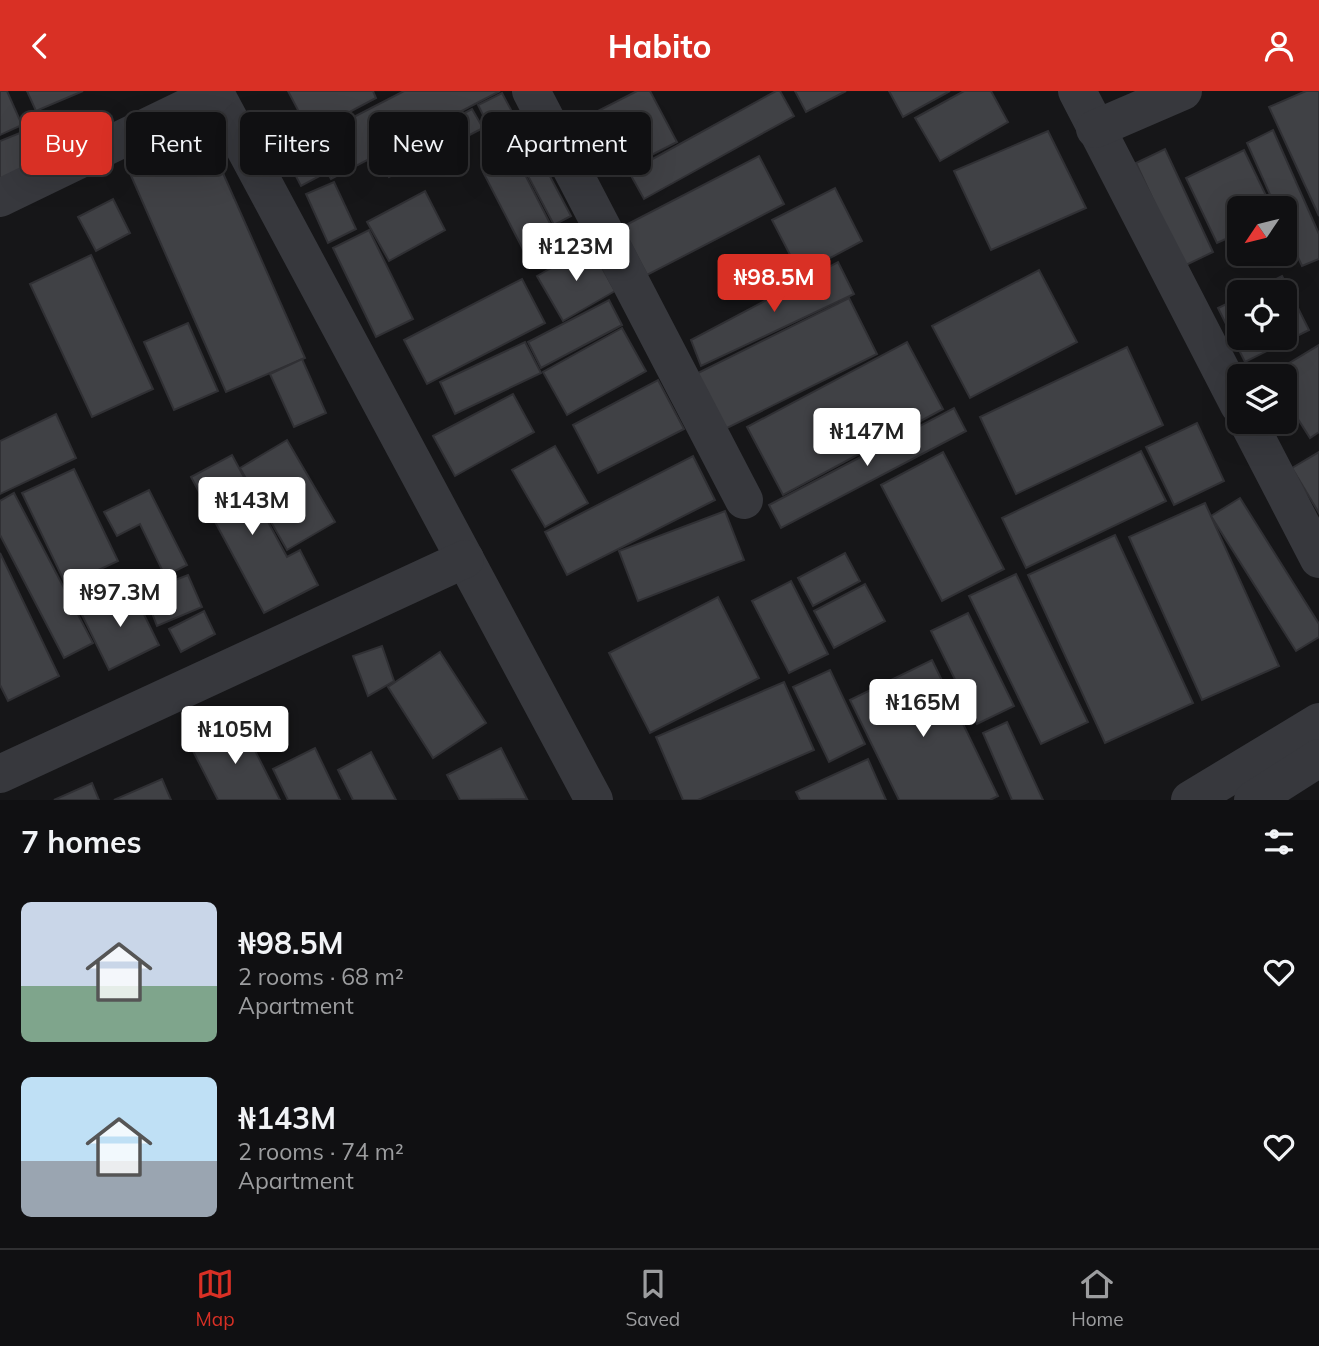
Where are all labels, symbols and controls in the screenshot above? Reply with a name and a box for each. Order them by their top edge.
text: Habito [608,26,711,66]
icon: back [21,27,59,65]
icon: person [1260,27,1298,65]
chip: Buy [21,112,112,175]
chip: Rent [126,112,226,175]
chip: Filters [240,112,355,175]
chip: New [369,112,468,175]
chip: Apartment [482,112,651,175]
north arrow [1227,196,1297,266]
map controls [1227,196,1297,434]
pin: ₦123M [527,223,625,283]
text: ₦123M [538,231,614,260]
pin: ₦98.5M [717,255,831,314]
text: ₦98.5M [734,262,814,291]
button: locate [1227,280,1297,350]
button: layers [1227,364,1297,434]
pin: ₦147M [818,409,916,468]
text: ₦147M [829,416,905,445]
pin: ₦143M [203,477,301,537]
text: ₦143M [214,485,290,514]
pin: ₦97.3M [63,569,177,629]
text: ₦97.3M [80,577,160,606]
pin: ₦165M [874,679,972,739]
text: ₦165M [885,687,961,716]
pin: ₦105M [186,707,284,766]
text: ₦105M [197,714,273,743]
text: 7 homes [21,823,142,861]
icon: filters [1260,823,1298,861]
text: ₦98.5M [238,924,344,962]
icon: home [77,930,161,1014]
icon: heart [1260,953,1298,991]
text: 2 rooms · 68 m² [238,962,404,991]
text: Apartment [238,991,354,1020]
text: ₦143M [238,1099,336,1137]
icon: home [77,1105,161,1189]
icon: heart [1260,1128,1298,1166]
text: 2 rooms · 74 m² [238,1137,404,1166]
text: Apartment [238,1166,354,1195]
tab: Map [195,1265,235,1331]
tab: Saved [625,1265,680,1331]
tab: Home [1071,1265,1124,1331]

